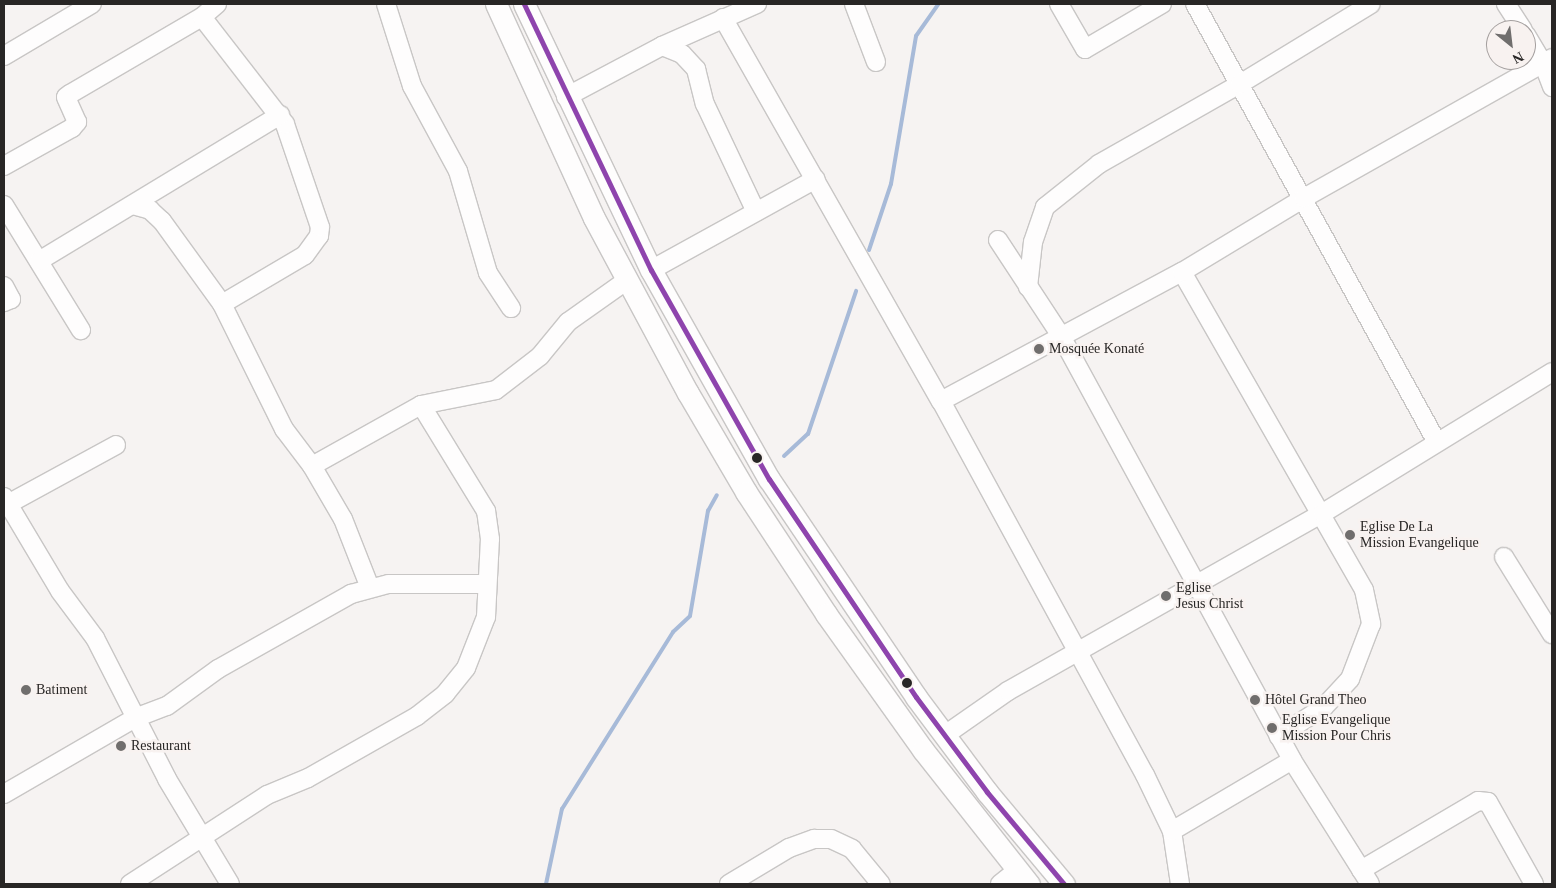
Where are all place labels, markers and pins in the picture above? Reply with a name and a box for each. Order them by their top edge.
place label: Mosquée Konaté [1049,341,1144,357]
marker: Mosquée Konaté [1033,343,1045,355]
unlabelled marker [752,453,762,463]
place label: Eglise De La Mission Evangelique [1360,519,1479,552]
marker: Eglise De La Mission Evangelique [1344,529,1356,541]
place label: Eglise Jesus Christ [1176,580,1243,612]
marker: Eglise Jesus Christ [1160,590,1172,602]
unlabelled marker [902,678,912,688]
place label: Batiment [36,682,87,698]
marker: Batiment [20,684,32,696]
place label: Hôtel Grand Theo [1265,692,1367,708]
marker: Hôtel Grand Theo [1249,694,1261,706]
place label: Eglise Evangelique Mission Pour Chris [1282,712,1391,744]
marker: Eglise Evangelique Mission Pour Chris [1266,722,1278,734]
place label: Restaurant [131,738,191,754]
marker: Restaurant [115,740,127,752]

